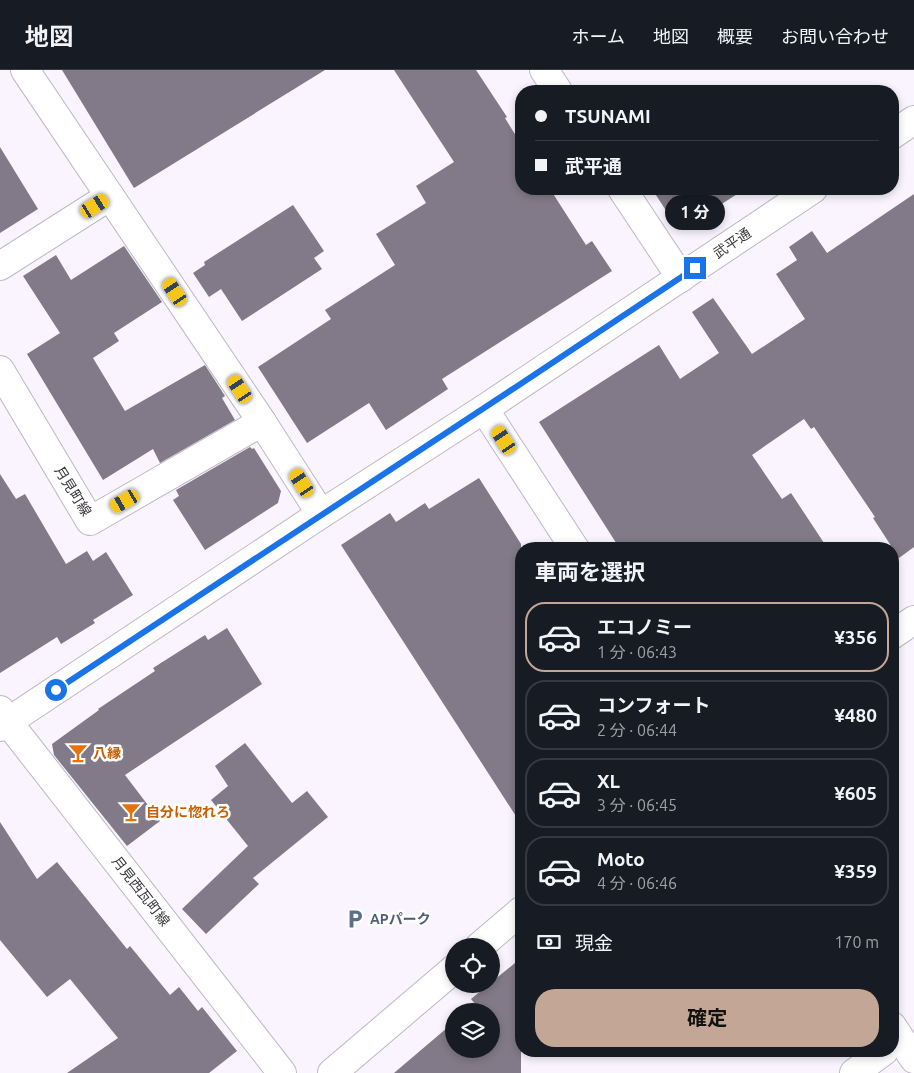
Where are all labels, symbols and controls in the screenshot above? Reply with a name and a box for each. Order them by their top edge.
text: 地図 [25,23,73,50]
text: ホーム [572,26,625,46]
text: 地図 [653,26,689,46]
text: 概要 [717,26,753,46]
text: お問い合わせ [781,26,889,46]
text: TSUNAMI [565,105,651,127]
text: 武平通 [565,155,622,177]
car [78,192,111,220]
callout: 1 分 [665,196,725,230]
text: 1 分 [681,203,709,221]
street label: 武平通 [710,225,754,261]
route end [684,257,706,279]
car [160,275,189,309]
car [225,372,254,406]
car [489,423,518,457]
street label: 月見町線 [51,463,95,519]
car [287,466,316,500]
car [108,487,141,515]
text: 車両を選択 [535,559,645,584]
icon: car [537,615,582,660]
text: エコノミー [597,616,692,638]
text: ¥356 [834,626,877,648]
text: 1 分 · 06:43 [597,643,677,661]
route start [45,679,67,701]
icon: car [537,693,582,738]
text: コンフォート [597,694,710,716]
text: ¥480 [834,704,877,726]
text: 2 分 · 06:44 [597,721,677,739]
bar icon: 八縁 [67,742,89,764]
place label: 八縁 [93,745,121,761]
text: XL [597,770,620,792]
icon: car [537,771,582,816]
text: ¥605 [834,782,877,804]
text: 3 分 · 06:45 [597,796,677,814]
bar icon: 自分に惚れろ [120,801,142,823]
place label: 自分に惚れろ [146,804,230,820]
text: Moto [597,848,645,870]
icon: car [537,849,582,894]
street label: 月見西瓦町線 [109,853,173,929]
text: ¥359 [834,860,877,882]
text: 4 分 · 06:46 [597,874,677,892]
parking icon: APパーク [344,908,366,930]
place label: APパーク [370,911,431,927]
icon: cash [535,928,563,956]
text: 現金 [575,932,613,954]
text: 170 m [834,933,879,951]
map controls [445,938,500,1058]
button: locate [445,938,500,993]
button: 確定 [535,989,879,1047]
button: layers [445,1003,500,1058]

